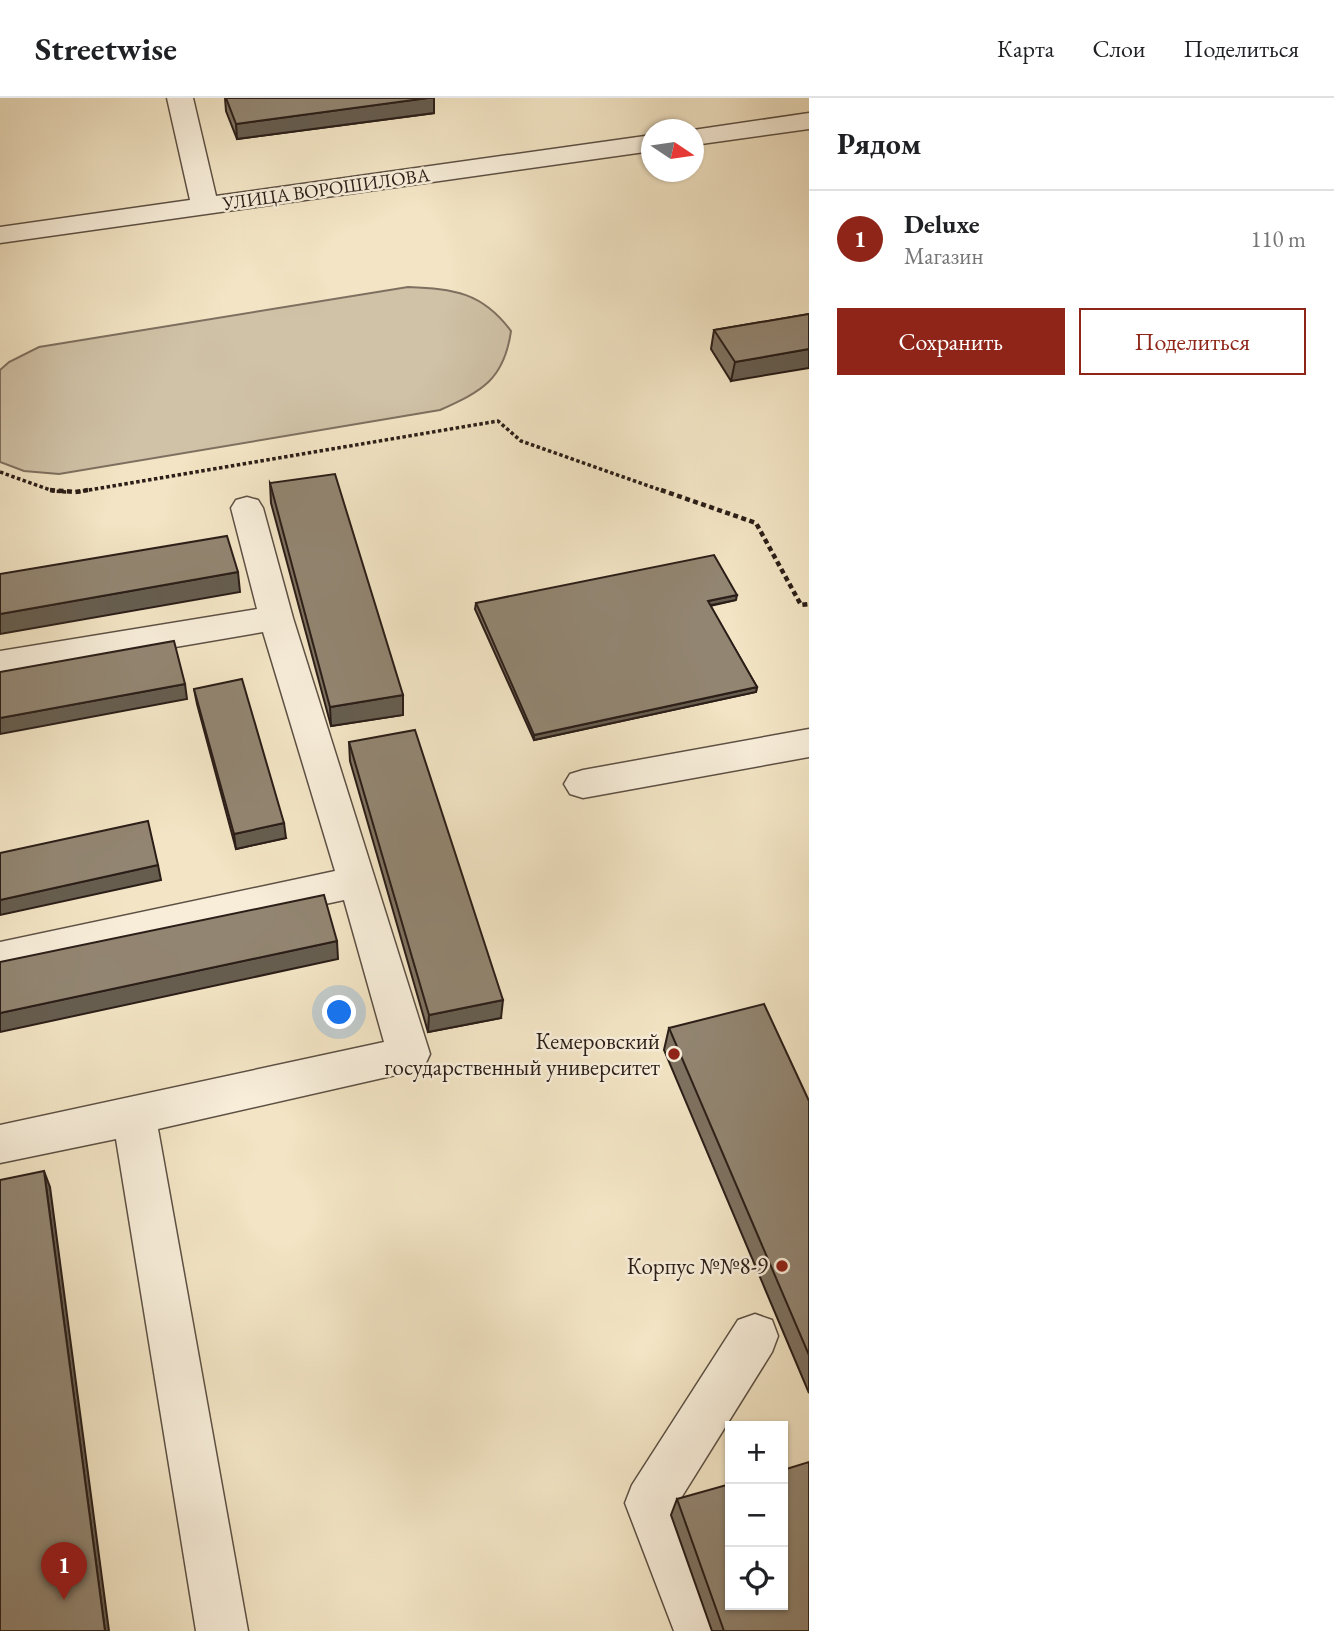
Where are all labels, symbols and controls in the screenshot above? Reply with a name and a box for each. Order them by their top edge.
text: Streetwise [35,27,177,70]
text: Карта [997,33,1054,64]
text: Слои [1092,33,1146,64]
text: Поделиться [1184,33,1299,64]
north arrow [641,119,704,182]
text: Рядом [837,124,921,163]
street label: УЛИЦА ВОРОШИЛОВА [220,162,432,216]
text: Deluxe [904,207,980,241]
text: 1 [854,224,866,254]
text: 110 m [1250,224,1306,254]
text: Магазин [904,241,983,271]
button: Сохранить [837,308,1065,375]
button: Поделиться [1079,308,1306,375]
your location [322,995,356,1029]
place label: Кемеровский государственный университет [384,1026,661,1082]
marker: Кемеровский государственный университет [666,1046,682,1062]
place label: Корпус №№8-9 [627,1251,768,1281]
marker: Корпус №№8-9 [774,1258,790,1274]
map controls [725,1421,788,1610]
button: + [725,1421,788,1484]
button: − [725,1484,788,1547]
pin: 1 [41,1542,87,1600]
button: locate [725,1547,788,1610]

